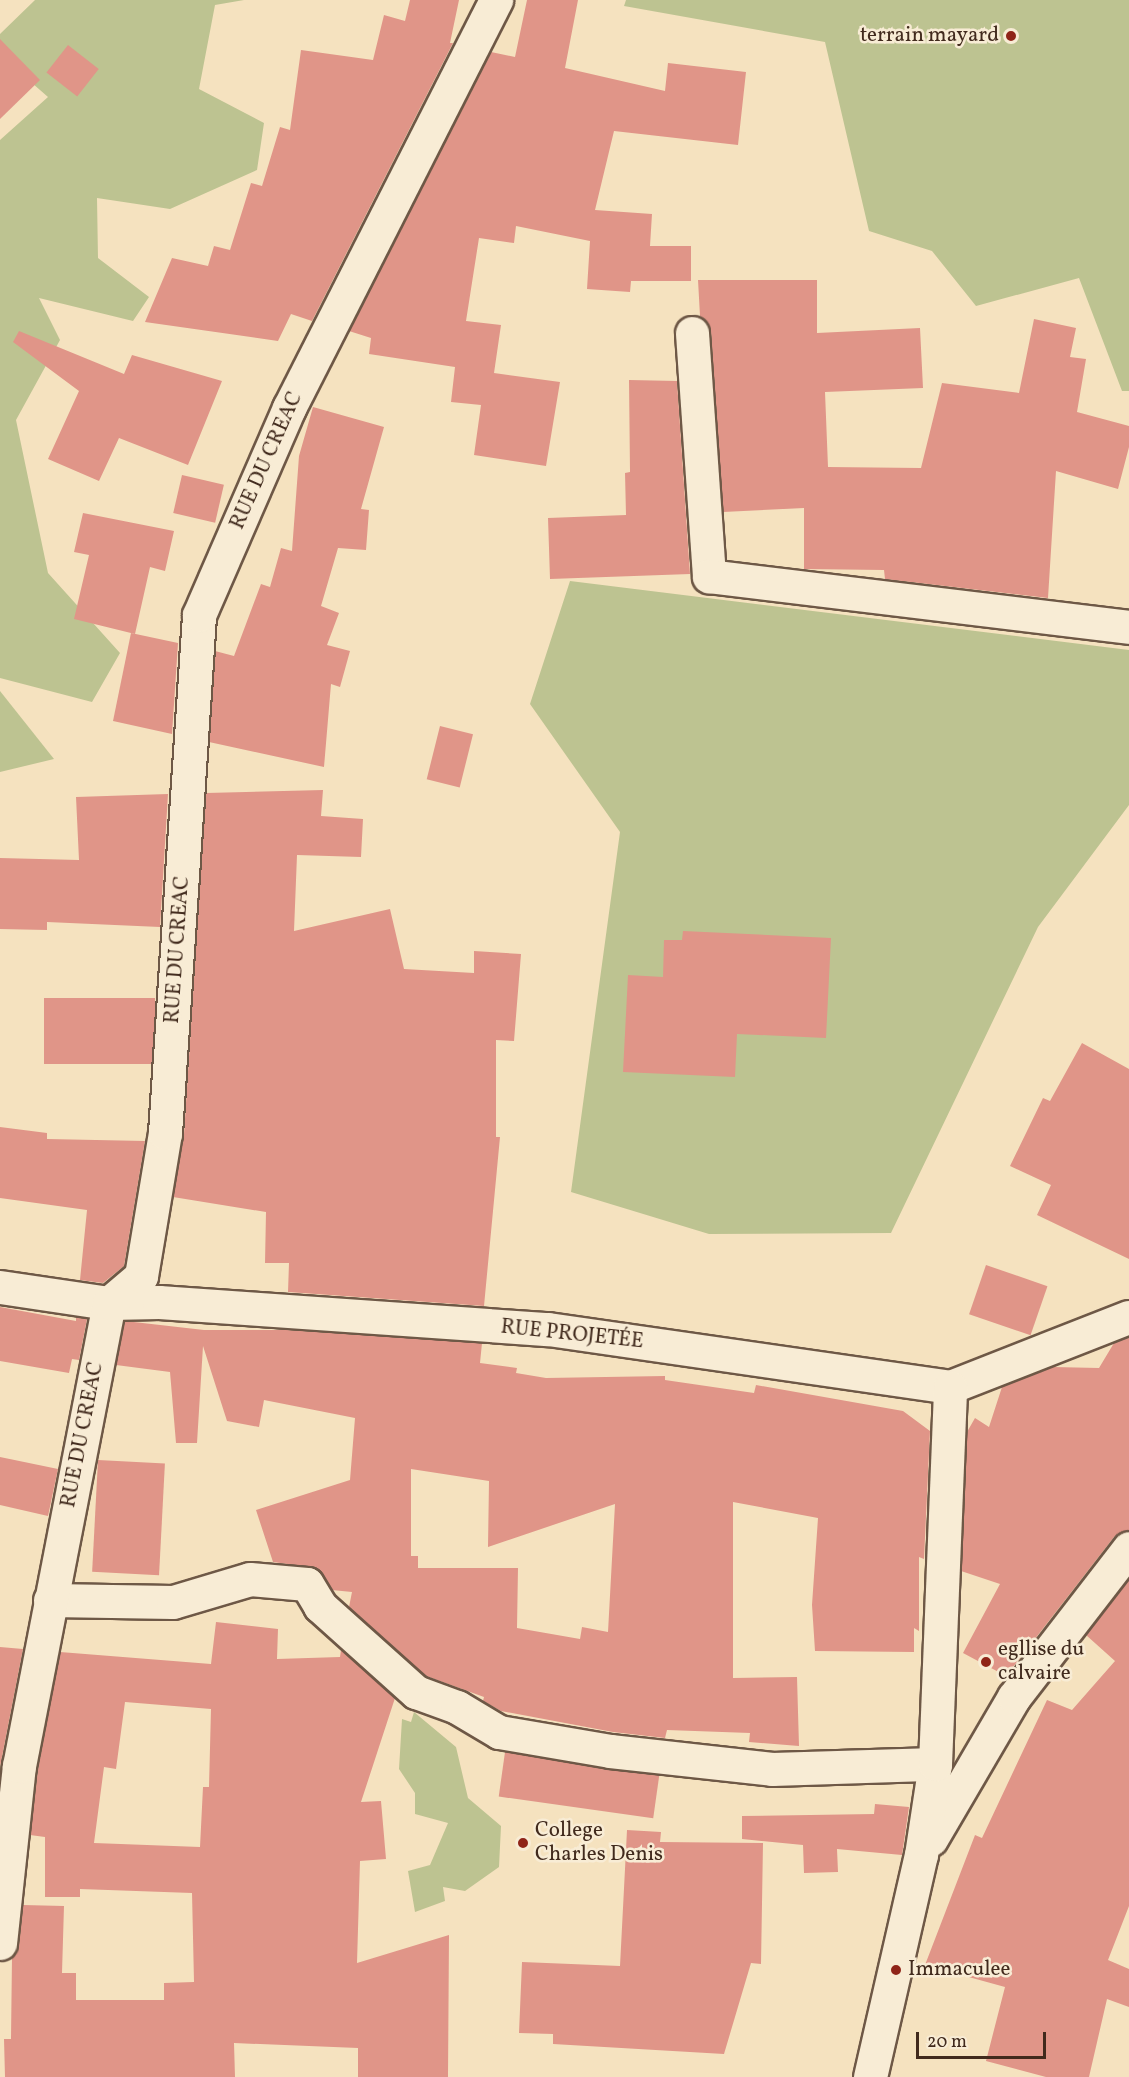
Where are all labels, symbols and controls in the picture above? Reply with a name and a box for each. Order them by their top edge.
place label: terrain mayard [860,23,999,49]
marker: terrain mayard [1004,29,1018,43]
street label: RUE DU CREAC [225,388,309,534]
street label: RUE DU CREAC [160,875,196,1025]
street label: RUE PROJETÉE [499,1315,645,1355]
street label: RUE DU CREAC [57,1360,109,1510]
place label: egllise du calvaire [998,1637,1084,1687]
marker: egllise du calvaire [979,1655,993,1669]
place label: College Charles Denis [535,1818,663,1868]
marker: College Charles Denis [516,1836,530,1850]
place label: Immaculee [908,1957,1010,1983]
marker: Immaculee [889,1963,903,1977]
scale bar [919,2020,1050,2058]
text: 20 m [927,2030,967,2055]

